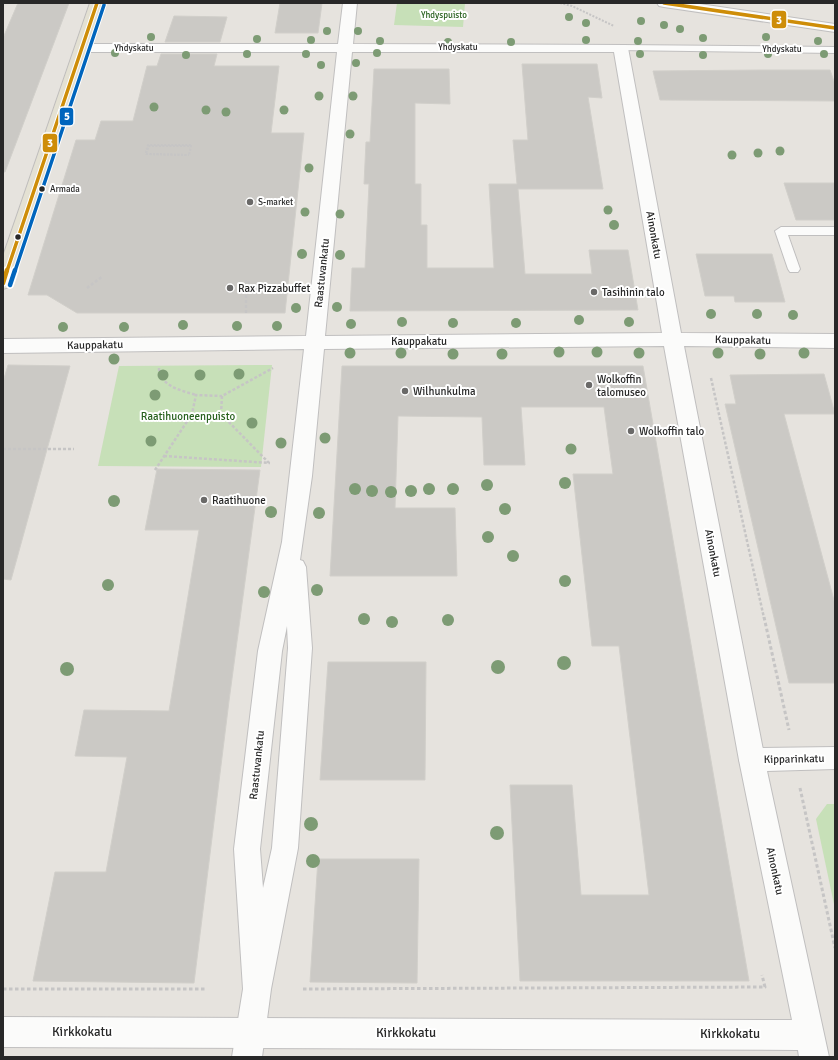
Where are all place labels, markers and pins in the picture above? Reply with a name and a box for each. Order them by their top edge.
marker: Armada [37,184,47,194]
place label: Armada [50,184,80,195]
marker: S-market [245,197,255,207]
place label: S-market [258,197,293,208]
unlabelled marker [13,232,23,242]
place label: Rax Pizzabuffet [238,282,310,295]
marker: Rax Pizzabuffet [225,283,235,293]
place label: Tasihinin talo [602,286,665,299]
marker: Tasihinin talo [589,287,599,297]
place label: Wolkoffin talomuseo [597,373,646,399]
marker: Wolkoffin talomuseo [584,380,594,390]
place label: Wilhunkulma [413,385,476,398]
marker: Wilhunkulma [400,386,410,396]
place label: Wolkoffin talo [639,425,705,438]
marker: Wolkoffin talo [626,426,636,436]
place label: Raatihuone [212,494,266,507]
marker: Raatihuone [199,495,209,505]

